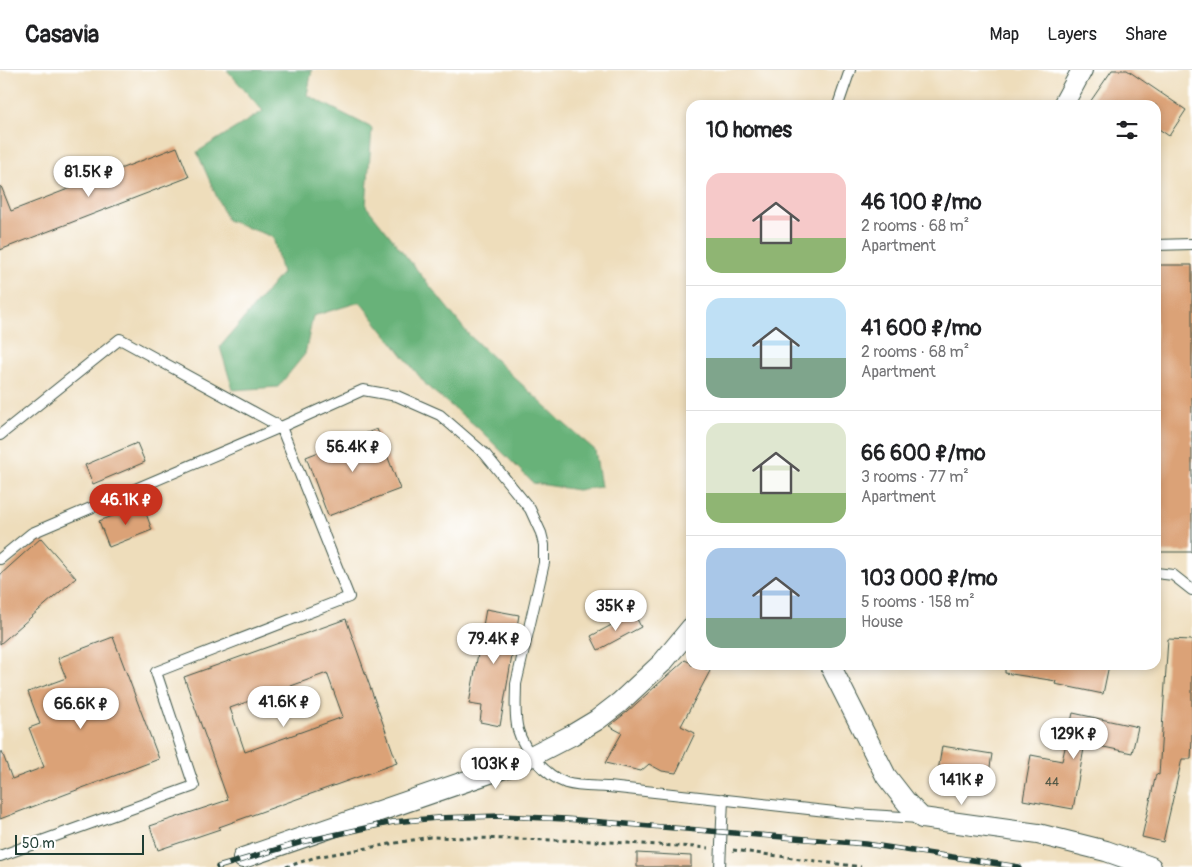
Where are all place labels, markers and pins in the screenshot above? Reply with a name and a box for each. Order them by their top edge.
pin: 81.5K ₽ [43,156,135,198]
pin: 56.4K ₽ [307,430,399,473]
pin: 46.1K ₽ [80,484,172,526]
pin: 35K ₽ [581,590,651,632]
pin: 79.4K ₽ [448,622,540,665]
pin: 41.6K ₽ [238,686,330,728]
pin: 66.6K ₽ [35,688,127,730]
pin: 129K ₽ [1033,718,1115,760]
pin: 103K ₽ [455,748,537,790]
pin: 141K ₽ [921,764,1003,806]

